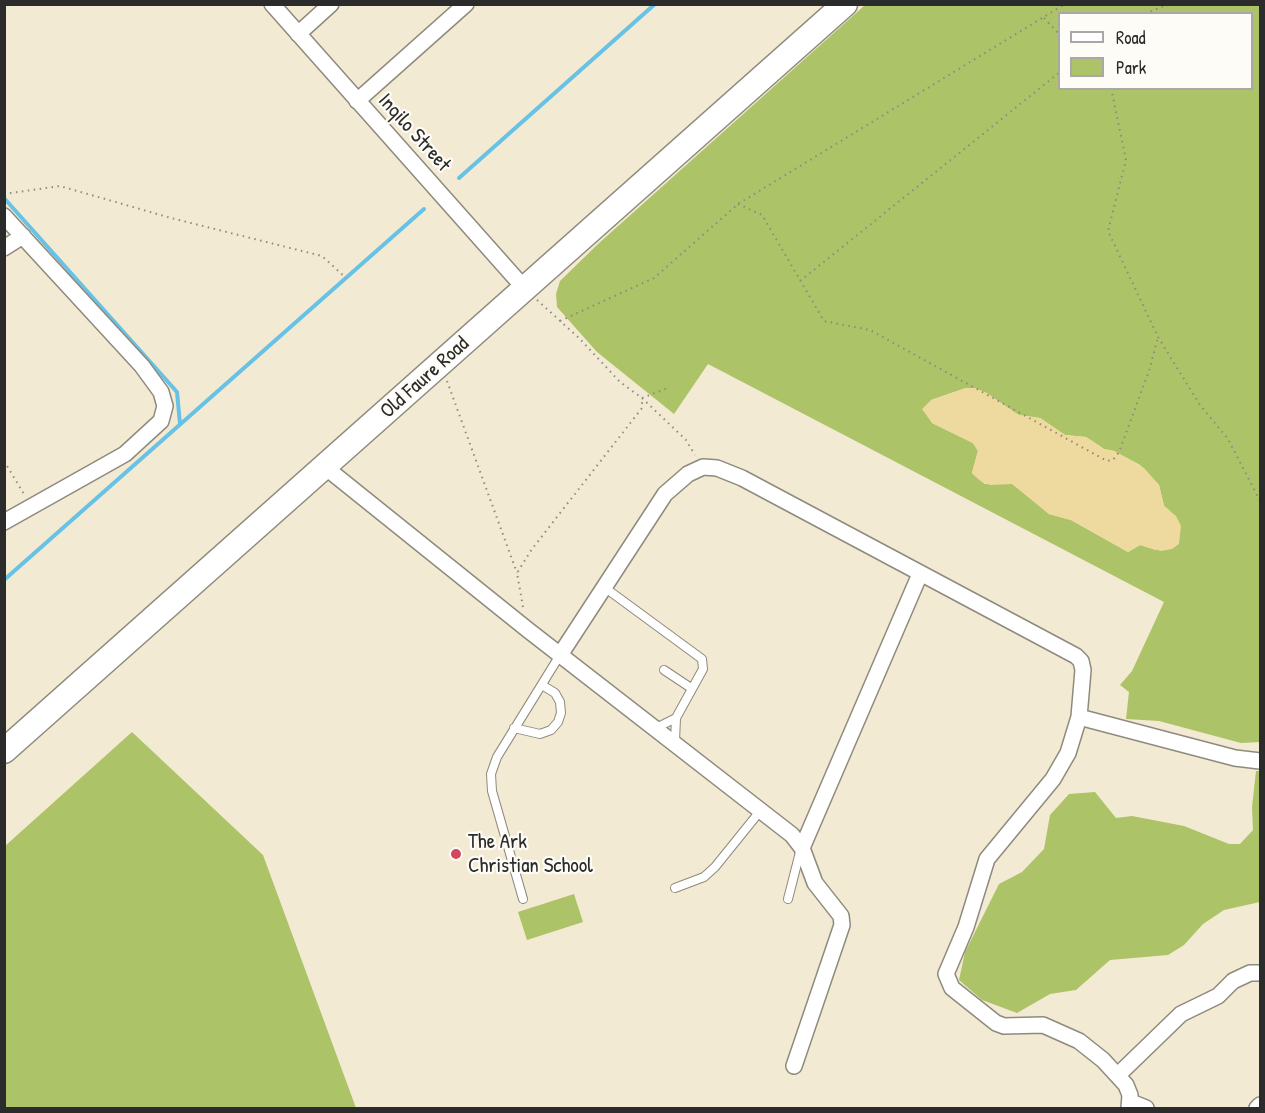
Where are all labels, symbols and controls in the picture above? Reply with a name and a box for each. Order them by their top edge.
legend [1058,12,1253,90]
text: Road [1116,25,1146,50]
text: Park [1116,55,1146,80]
street label: Inqilo Street [372,89,456,177]
street label: Old Faure Road [376,332,474,424]
place label: The Ark Christian School [468,829,593,879]
marker: The Ark Christian School [449,847,463,861]

